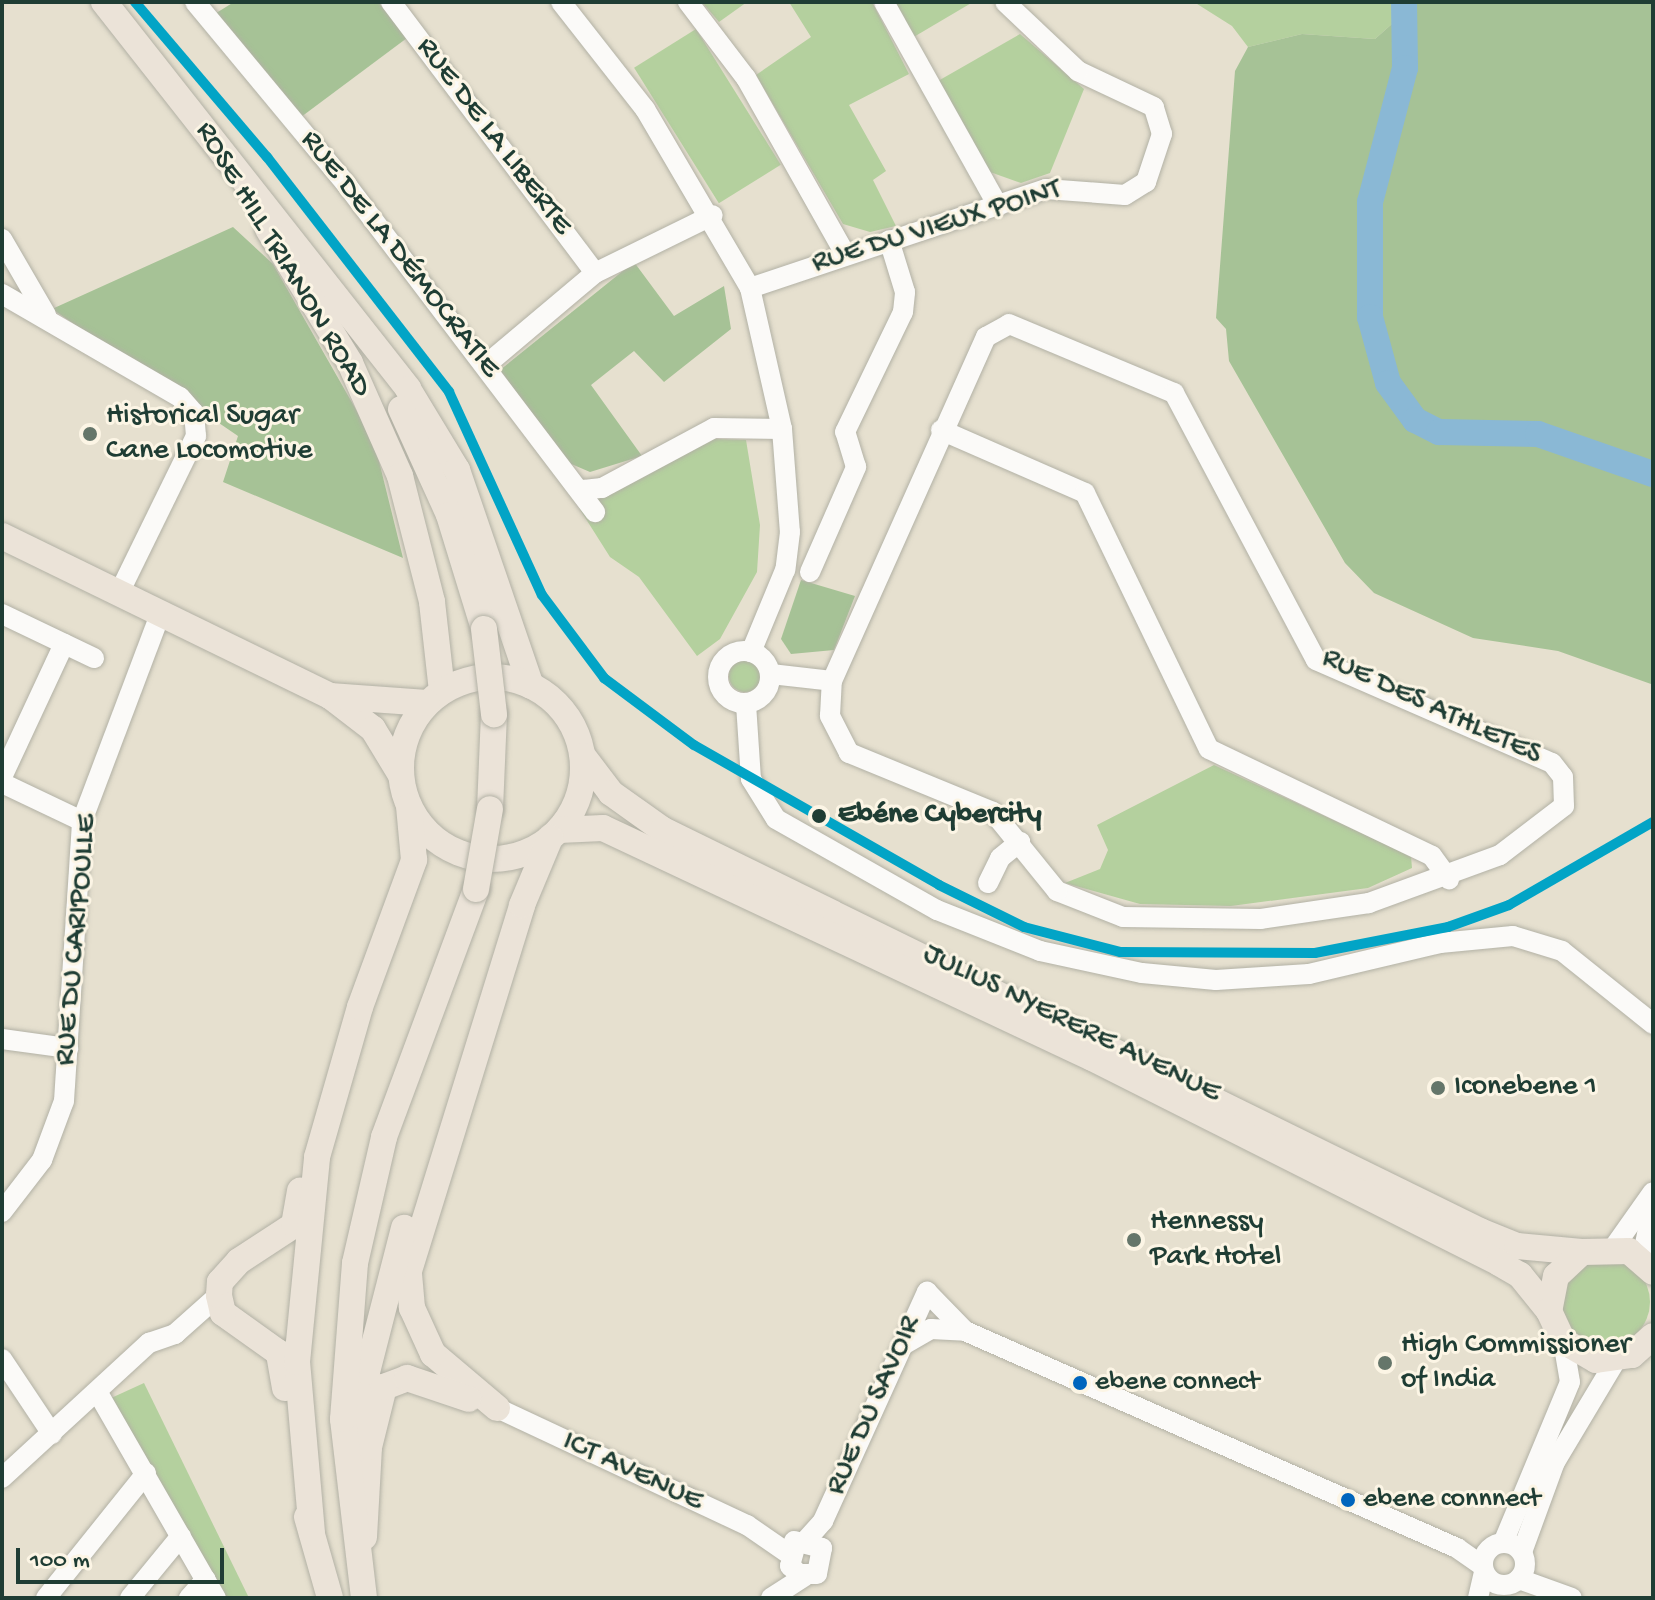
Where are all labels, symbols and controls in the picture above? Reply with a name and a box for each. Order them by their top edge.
street label: RUE DE LA LIBERTE [407,31,579,243]
street label: ROSE HILL TRIANON ROAD [186,116,378,404]
street label: RUE DE LA DÉMOCRATIE [291,124,507,386]
street label: RUE DU VIEUX POINT [808,173,1066,283]
place label: Historical Sugar Cane Locomotive [106,399,312,470]
marker: Historical Sugar Cane Locomotive [81,425,99,443]
street label: RUE DES ATHLETES [1315,641,1547,775]
place label: Ebéne Cybercity [838,798,1042,834]
marker: Ebéne Cybercity [807,804,831,828]
street label: RUE DU CARIPOULLE [49,813,107,1067]
street label: JULIUS NYERERE AVENUE [916,937,1226,1113]
place label: Iconebene 1 [1454,1070,1597,1106]
marker: Iconebene 1 [1429,1079,1447,1097]
place label: Hennessy Park Hotel [1150,1205,1281,1276]
marker: Hennessy Park Hotel [1125,1231,1143,1249]
street label: RUE DU SAVOIR [819,1311,931,1501]
place label: High Commissioner of India [1401,1328,1630,1398]
marker: High Commissioner of India [1376,1354,1394,1372]
place label: ebene connect [1095,1366,1259,1400]
marker: ebene connect [1072,1375,1088,1391]
street label: ICT AVENUE [556,1425,708,1521]
place label: ebene connnect [1363,1483,1540,1517]
marker: ebene connnect [1340,1492,1356,1508]
scale bar [20,1532,228,1582]
text: 100 m [30,1547,90,1576]

